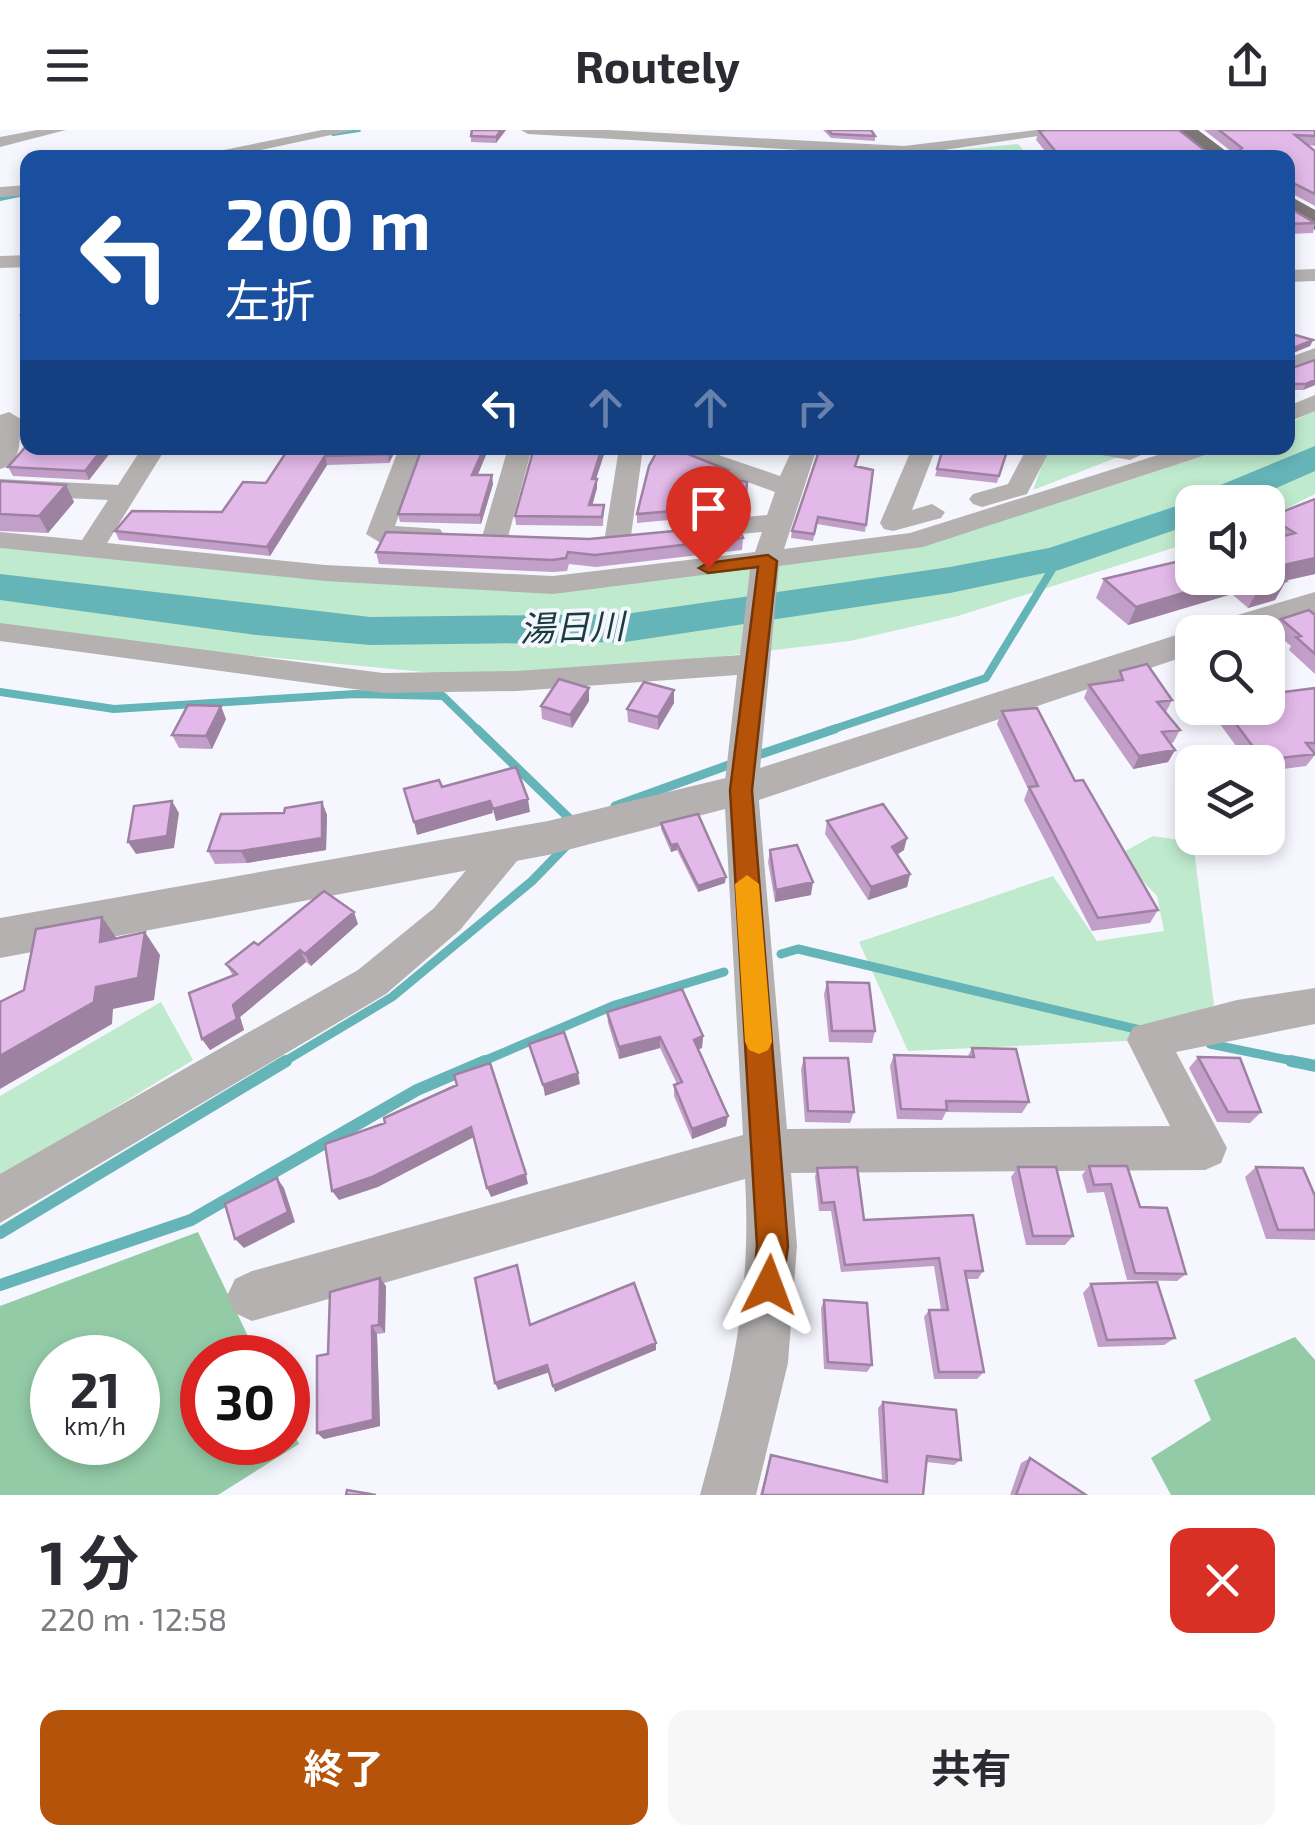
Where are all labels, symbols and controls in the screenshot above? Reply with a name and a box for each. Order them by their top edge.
icon: menu [40,38,95,93]
text: Routely [575,38,740,92]
icon: share [1220,38,1275,93]
text: 200 m [225,180,431,264]
icon: left [60,190,190,320]
text: 左折 [225,272,315,326]
icon: left [473,380,528,435]
icon: ahead [578,380,633,435]
icon: ahead [683,380,738,435]
icon: right [788,380,843,435]
pin [666,466,751,569]
icon: arrive [681,481,736,536]
map controls [1175,485,1285,855]
button: sound [1175,485,1285,595]
water label: 湯日川 [519,603,629,649]
button: search [1175,615,1285,725]
button: layers [1175,745,1285,855]
position arrow [717,1233,821,1337]
speed limit sign: 30 [180,1335,310,1465]
text: 21 [70,1358,120,1418]
text: km/h [64,1410,126,1440]
text: 1 分 [40,1525,139,1597]
button: close [1170,1528,1275,1633]
text: 220 m · 12:58 [40,1599,227,1637]
button: 終了 [40,1710,648,1825]
button: 共有 [668,1710,1275,1825]

